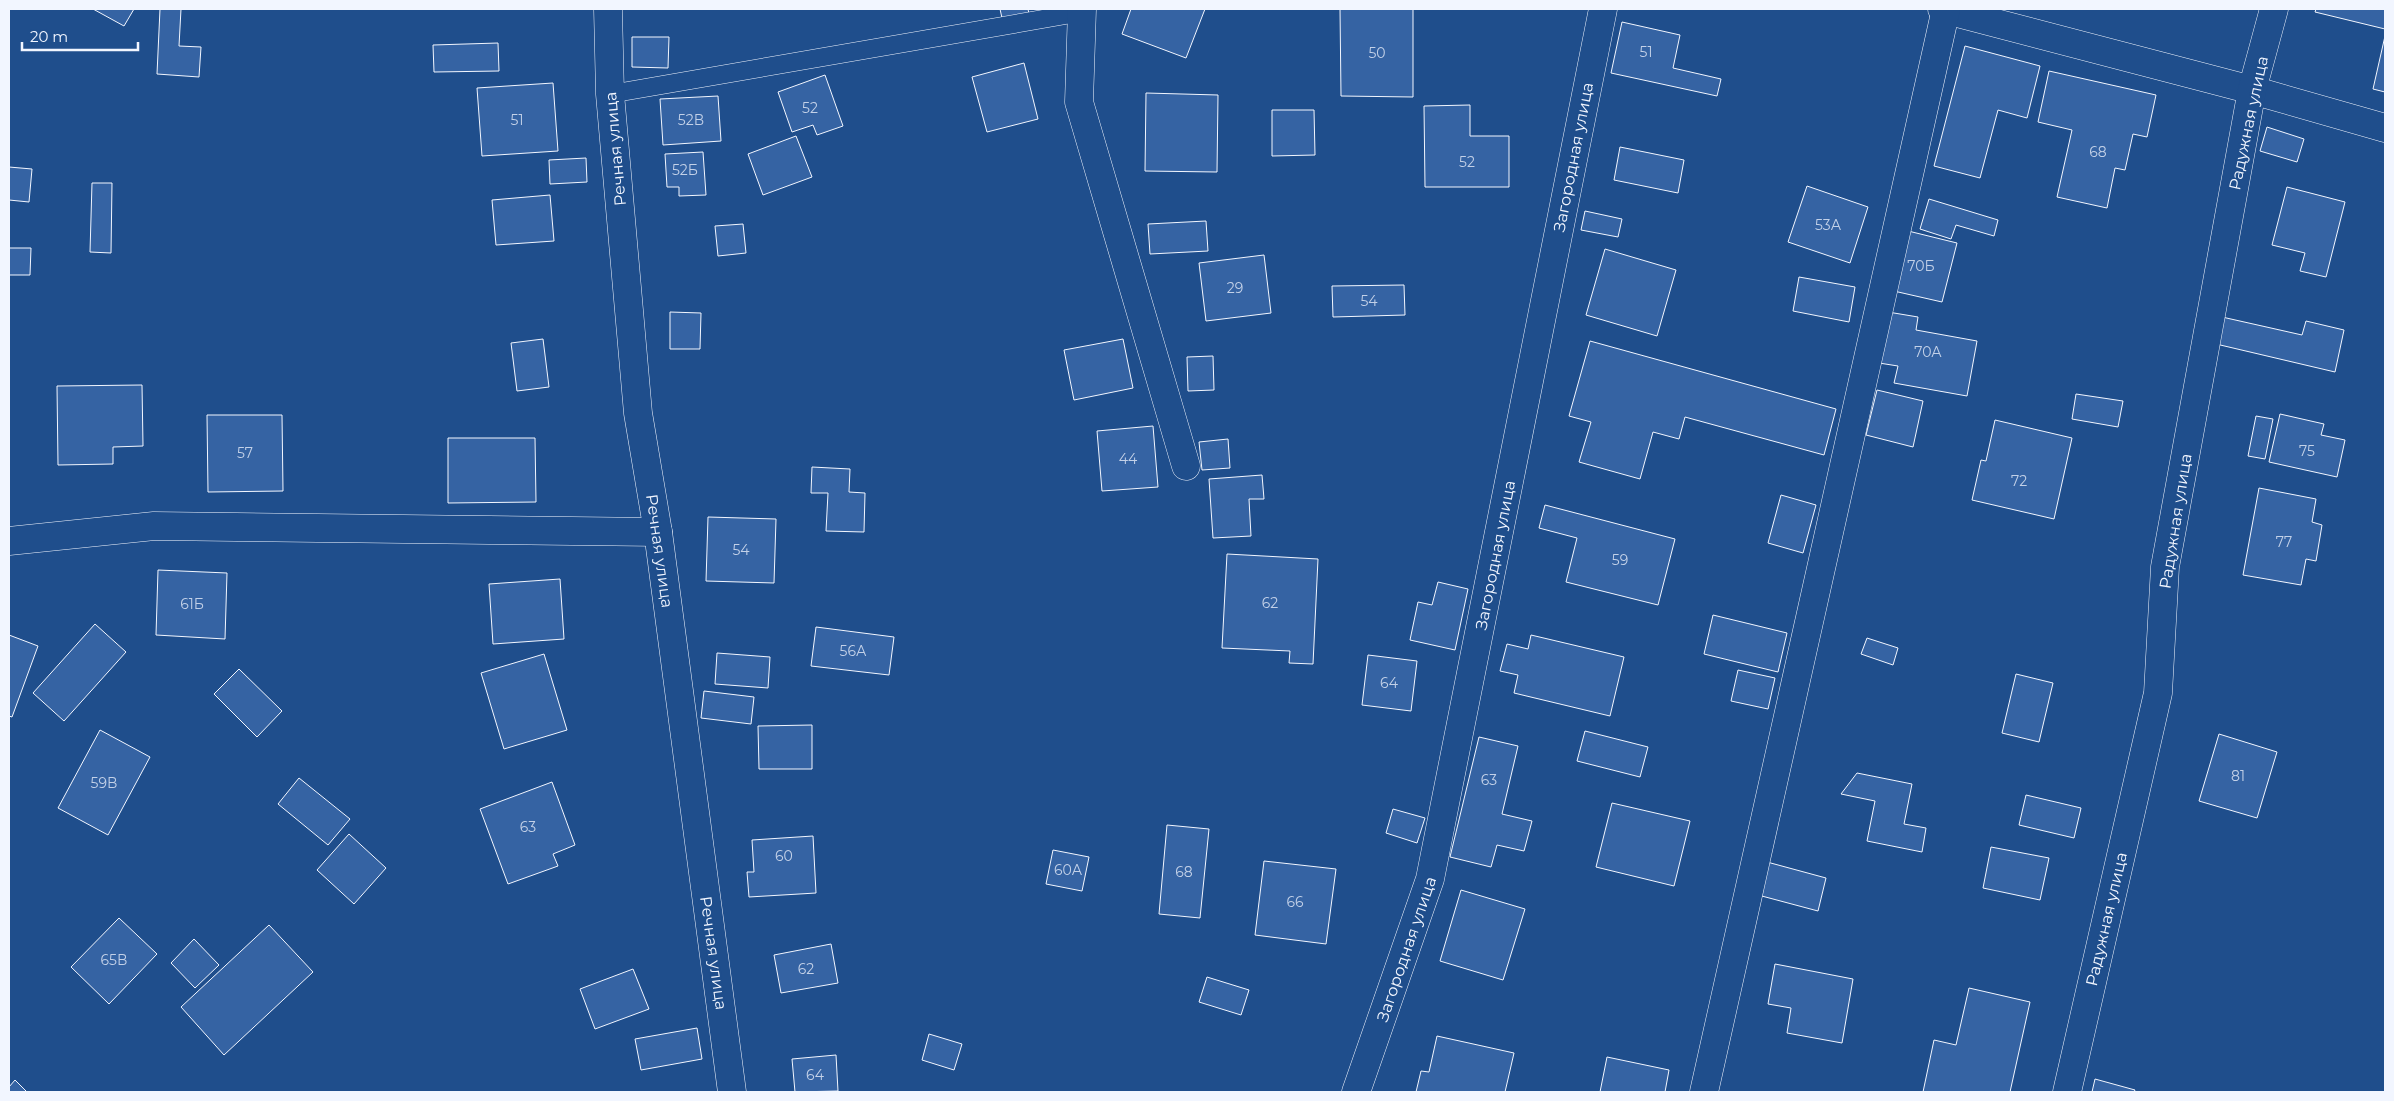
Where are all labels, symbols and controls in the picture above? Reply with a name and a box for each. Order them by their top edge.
scale bar [22,20,139,52]
text: 20 m [30,27,68,46]
house number: 51 [1640,43,1652,61]
house number: 50 [1368,44,1386,62]
street label: Радужная улица [2225,54,2272,192]
street label: Загородная улица [1550,81,1597,234]
street label: Речная улица [601,91,630,207]
house number: 52 [802,99,818,117]
house number: 51 [511,111,523,129]
house number: 52В [678,111,704,129]
house number: 68 [2089,143,2107,161]
house number: 52 [1459,153,1475,171]
house number: 52Б [672,161,698,179]
house number: 53А [1815,216,1842,234]
house number: 70Б [1907,257,1935,275]
house number: 29 [1227,279,1243,297]
house number: 54 [1360,292,1378,310]
house number: 70А [1914,343,1942,361]
house number: 75 [2299,442,2315,460]
house number: 57 [237,444,253,462]
house number: 44 [1119,450,1138,468]
street label: Радужная улица [2155,452,2196,590]
house number: 72 [2011,472,2027,490]
street label: Загородная улица [1472,479,1519,632]
street label: Речная улица [642,493,677,609]
house number: 77 [2276,533,2292,551]
house number: 54 [732,541,750,559]
house number: 59 [1612,551,1628,569]
house number: 62 [1262,594,1278,612]
house number: 61Б [180,595,204,613]
house number: 56А [840,642,867,660]
house number: 64 [1380,674,1399,692]
house number: 81 [2231,767,2245,785]
house number: 63 [1481,771,1497,789]
house number: 59В [91,774,117,792]
house number: 63 [520,818,536,836]
house number: 60 [775,847,793,865]
street label: Радужная улица [2082,850,2131,988]
house number: 60А [1054,861,1083,879]
house number: 68 [1175,863,1193,881]
street label: Загородная улица [1373,874,1440,1024]
house number: 66 [1286,893,1304,911]
street label: Речная улица [696,895,731,1011]
house number: 65В [101,951,127,969]
house number: 62 [798,960,814,978]
house number: 64 [806,1066,825,1084]

